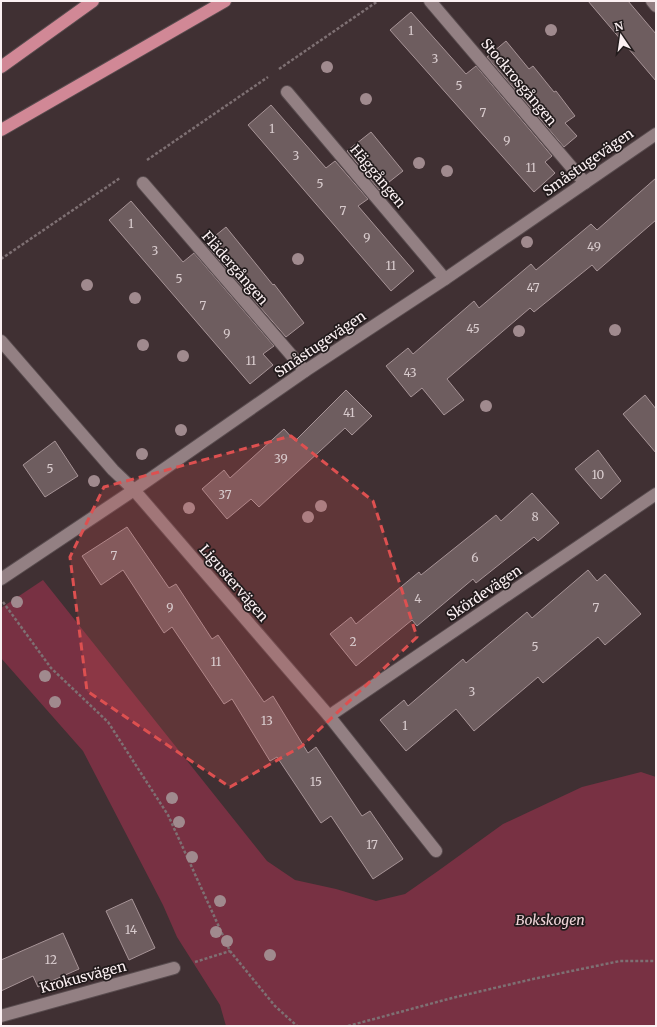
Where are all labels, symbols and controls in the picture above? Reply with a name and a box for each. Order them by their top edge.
north arrow [601,16,641,56]
text: N [613,18,625,34]
house number: 1 [408,23,414,38]
street label: Stockrosgången [477,35,561,129]
house number: 3 [432,51,439,66]
house number: 5 [455,78,463,93]
house number: 7 [480,105,487,120]
house number: 1 [269,121,275,136]
street label: Småstugevägen [539,124,637,200]
house number: 9 [503,133,511,148]
street label: Häggången [346,141,410,211]
house number: 3 [293,148,300,163]
house number: 11 [526,160,537,175]
house number: 5 [316,176,324,191]
house number: 7 [340,203,347,218]
house number: 1 [128,216,134,231]
street label: Flädergången [198,227,272,309]
house number: 9 [363,230,371,245]
house number: 49 [587,239,601,254]
house number: 3 [152,243,159,258]
house number: 11 [386,258,397,273]
house number: 5 [175,271,183,286]
house number: 47 [526,280,540,295]
house number: 7 [200,298,207,313]
street label: Småstugevägen [271,307,369,381]
house number: 45 [466,321,480,336]
house number: 9 [223,326,231,341]
house number: 11 [246,353,257,368]
house number: 43 [403,365,417,380]
house number: 41 [343,405,356,420]
house number: 39 [274,451,288,466]
house number: 5 [46,461,54,476]
house number: 10 [592,467,605,482]
house number: 37 [218,487,232,502]
house number: 8 [531,509,539,524]
street label: Ligustervägen [196,541,272,625]
house number: 7 [111,548,118,563]
house number: 6 [471,550,479,565]
street label: Skördevägen [443,561,525,625]
house number: 4 [414,591,422,606]
house number: 9 [166,600,174,615]
house number: 7 [593,600,600,615]
house number: 2 [349,634,357,649]
house number: 5 [531,639,539,654]
house number: 11 [211,654,222,669]
house number: 3 [469,684,476,699]
house number: 13 [261,713,273,728]
house number: 1 [402,718,408,733]
house number: 15 [310,774,322,789]
house number: 17 [366,837,378,852]
park label: Bokskogen [515,911,585,929]
house number: 14 [125,922,138,937]
house number: 12 [45,952,57,967]
street label: Krokusvägen [38,957,128,997]

